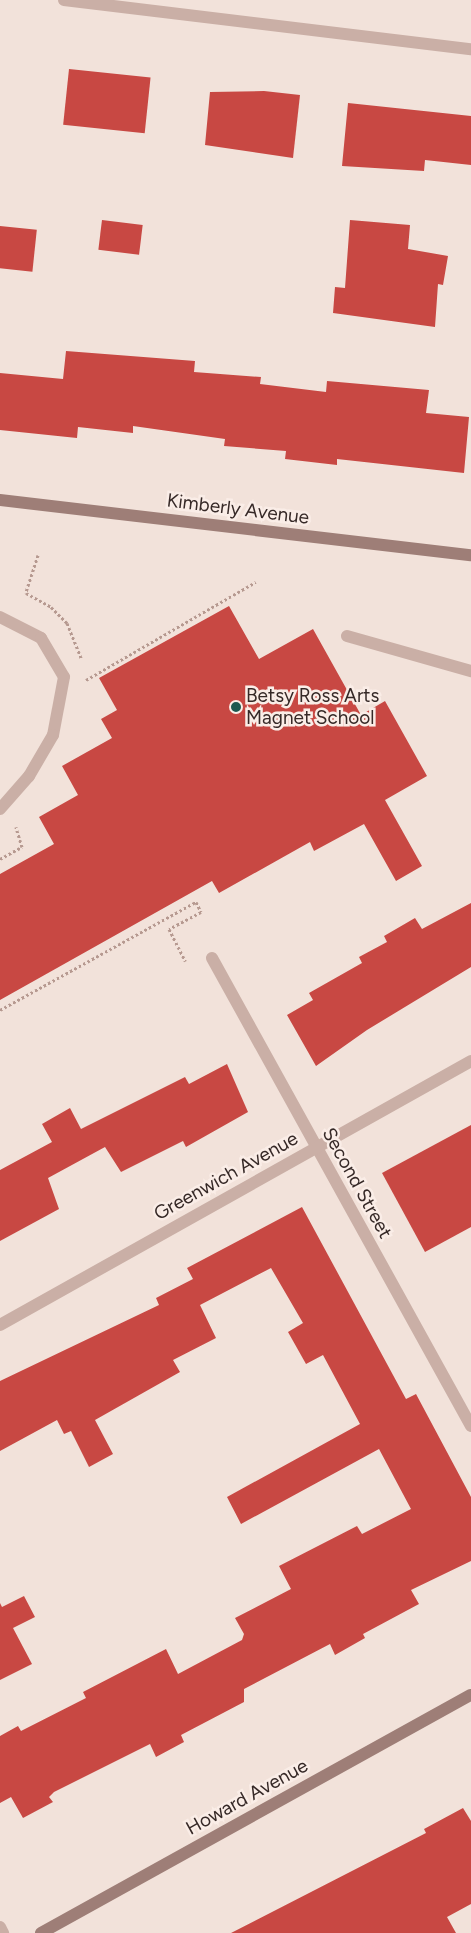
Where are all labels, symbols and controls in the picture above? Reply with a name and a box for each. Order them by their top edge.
street label: Kimberly Avenue [166,489,310,529]
place label: Betsy Ross Arts Magnet School [246,685,379,729]
marker: Betsy Ross Arts Magnet School [230,701,242,713]
street label: Second Street [317,1124,397,1242]
street label: Greenwich Avenue [150,1127,302,1225]
street label: Howard Avenue [182,1754,312,1840]

